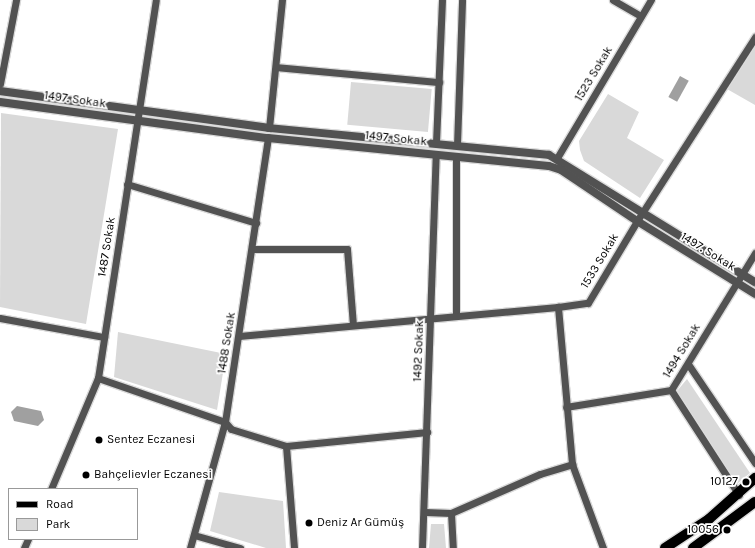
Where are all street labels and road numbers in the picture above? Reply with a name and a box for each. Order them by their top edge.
street label: 1523 Sokak [572,44,616,104]
street label: 1497. Sokak [43,89,107,111]
street label: 1497. Sokak [364,129,428,149]
street label: 1487 Sokak [95,216,119,278]
street label: 1497. Sokak [678,229,738,275]
street label: 1533 Sokak [578,231,622,291]
street label: 1488 Sokak [215,311,239,375]
street label: 1492 Sokak [411,320,427,382]
street label: 1494 Sokak [660,321,704,381]

